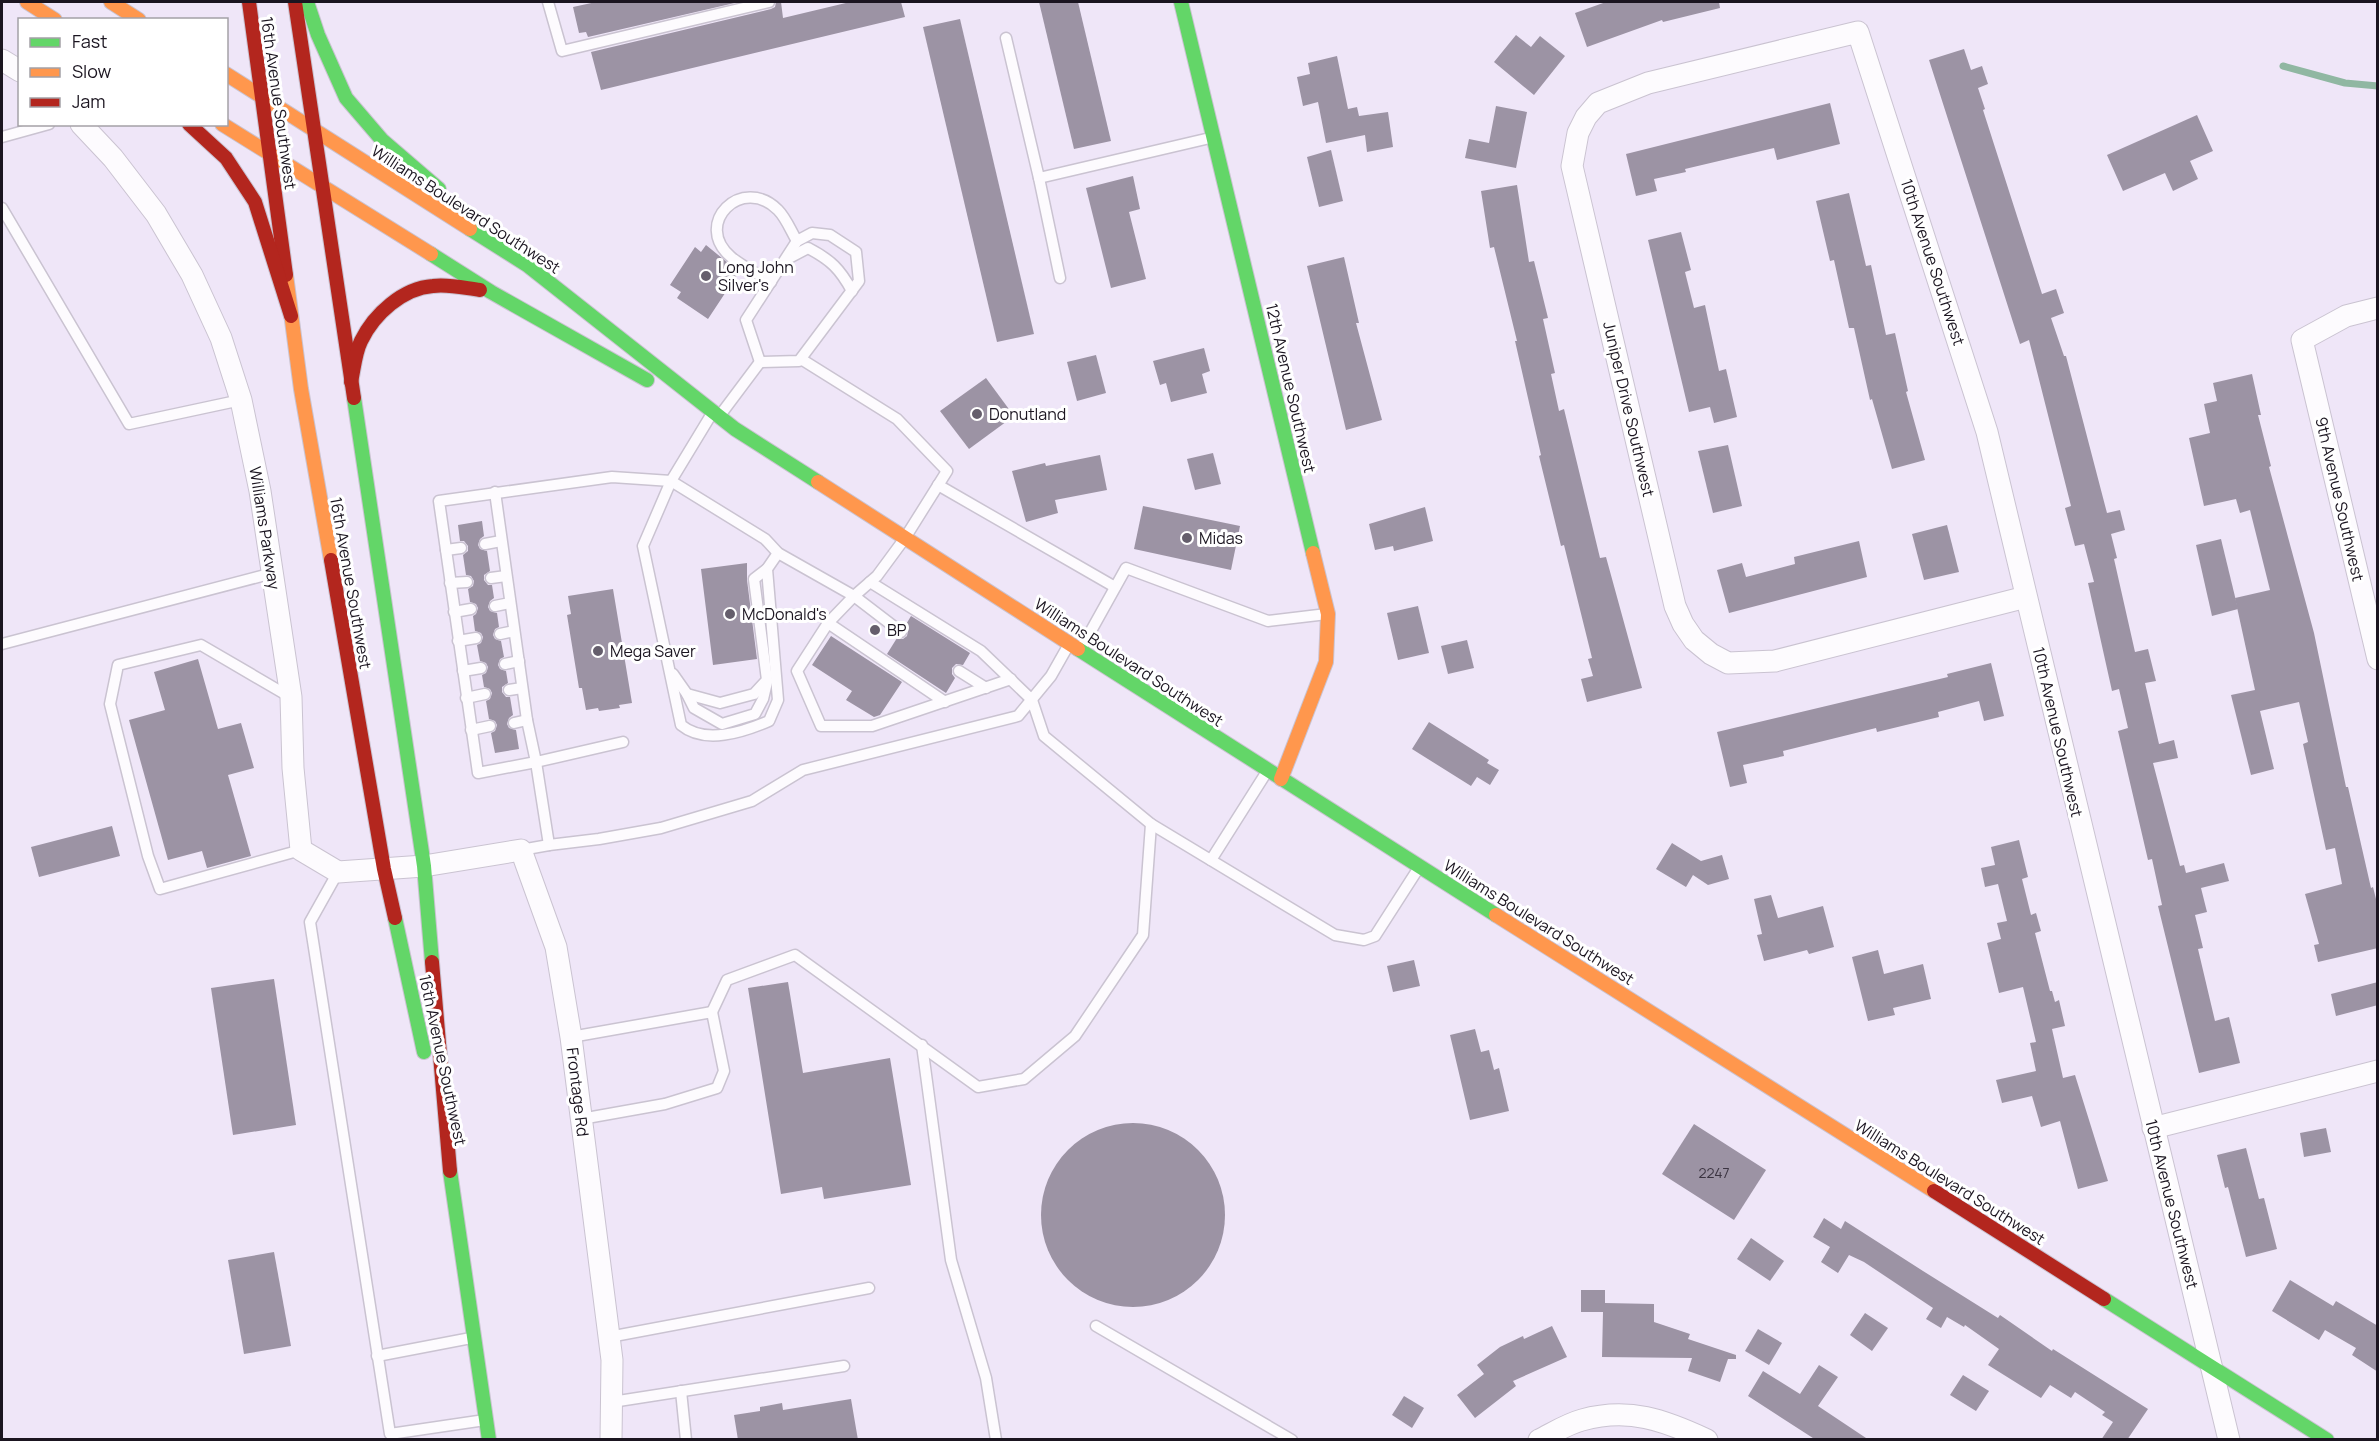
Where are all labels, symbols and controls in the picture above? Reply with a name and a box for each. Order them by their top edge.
street label: 16th Avenue Southwest [256,15,302,191]
legend [18,18,228,126]
text: Fast [72,29,107,53]
text: Slow [72,59,112,83]
text: Jam [72,89,106,113]
street label: Williams Boulevard Southwest [367,140,565,278]
street label: 10th Avenue Southwest [1896,176,1970,348]
place label: Long John Silver's [718,256,794,296]
marker: Long John Silver's [699,269,713,283]
street label: 12th Avenue Southwest [1261,301,1321,475]
street label: Juniper Drive Southwest [1598,319,1660,499]
place label: Donutland [989,403,1066,425]
marker: Donutland [970,407,984,421]
street label: 9th Avenue Southwest [2310,415,2370,583]
street label: Williams Parkway [244,465,286,592]
street label: 16th Avenue Southwest [325,495,377,671]
place label: Midas [1199,527,1243,549]
marker: Midas [1180,531,1194,545]
street label: Williams Boulevard Southwest [1030,593,1228,731]
place label: McDonald's [742,603,827,625]
marker: McDonald's [723,607,737,621]
place label: BP [887,619,907,641]
marker: BP [868,623,882,637]
place label: Mega Saver [610,640,696,662]
marker: Mega Saver [591,644,605,658]
street label: 10th Avenue Southwest [2028,645,2088,819]
street label: Williams Boulevard Southwest [1440,854,1638,990]
street label: 16th Avenue Southwest [414,973,472,1147]
street label: Frontage Rd [562,1046,594,1138]
street label: Williams Boulevard Southwest [1851,1114,2049,1250]
street label: 10th Avenue Southwest [2140,1117,2204,1291]
house number: 2247 [1699,1163,1729,1182]

